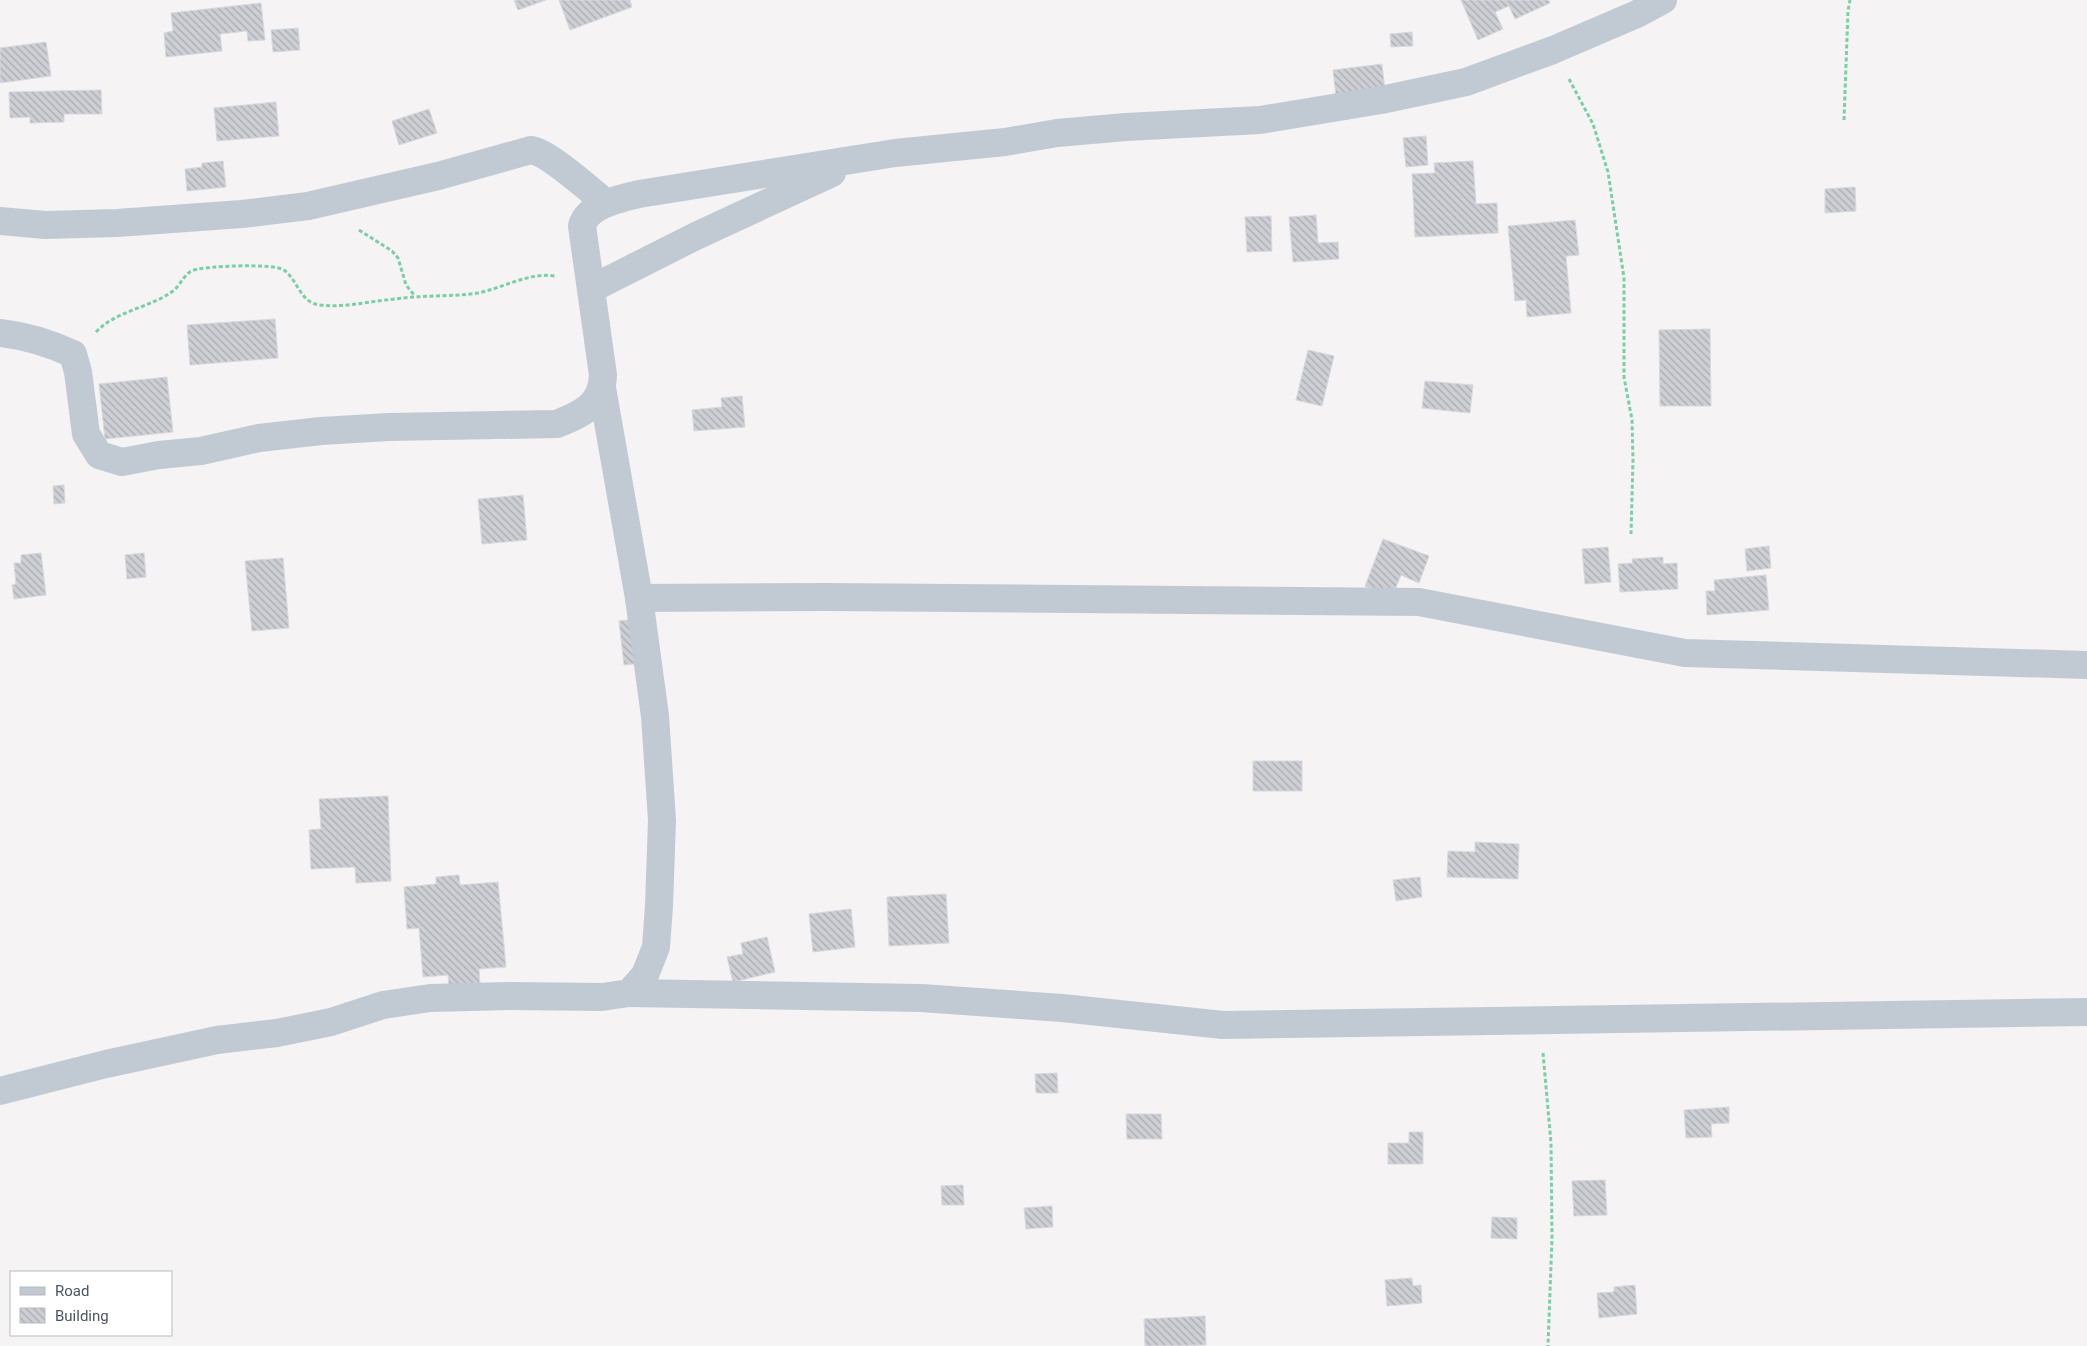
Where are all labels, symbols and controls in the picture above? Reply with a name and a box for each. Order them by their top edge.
legend [10,1271,172,1336]
text: Road [55,1282,89,1300]
text: Building [55,1307,109,1325]

